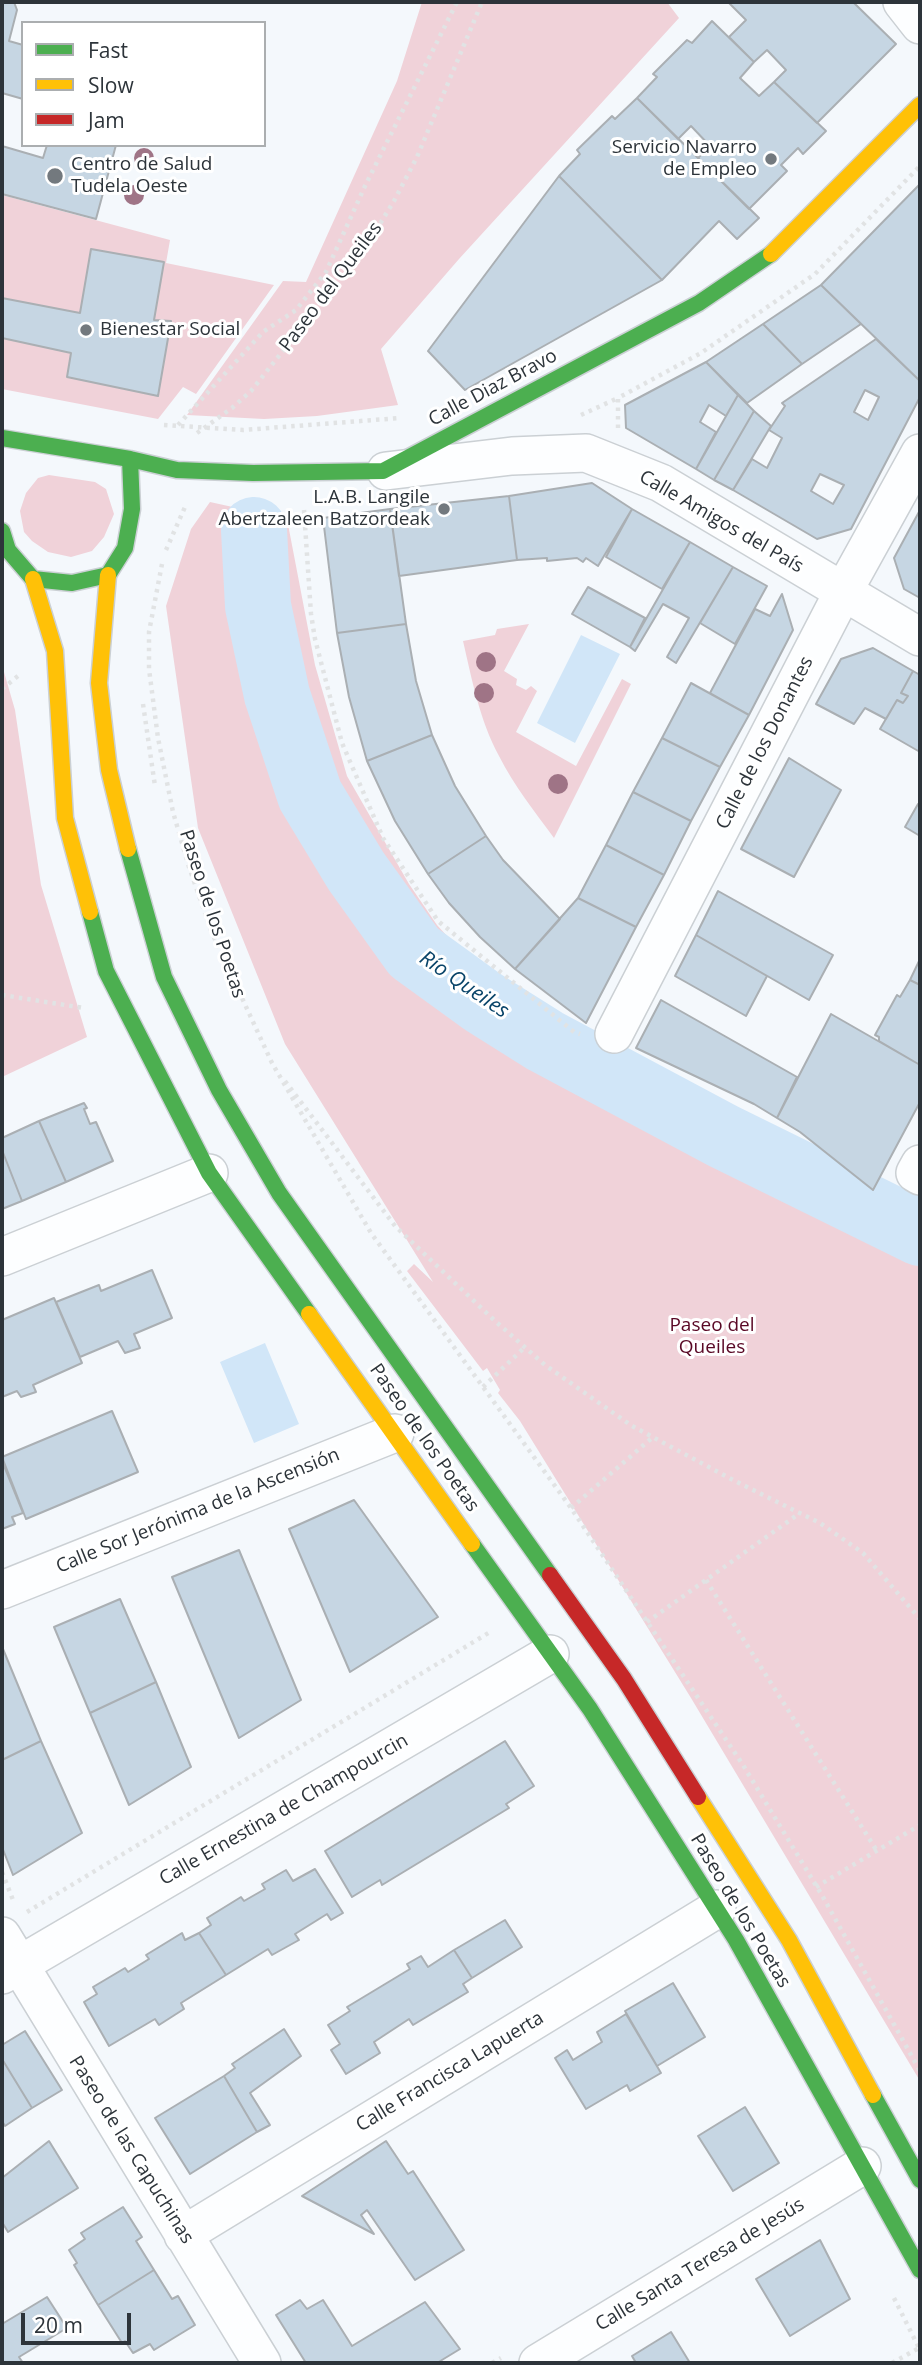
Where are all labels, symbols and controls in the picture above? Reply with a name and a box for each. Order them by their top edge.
legend [21,21,266,147]
text: Fast [88,36,128,64]
text: Slow [88,71,134,99]
text: Jam [88,106,125,134]
place label: Servicio Navarro de Empleo [612,137,757,181]
marker: Servicio Navarro de Empleo [763,151,779,167]
place label: Centro de Salud Tudela Oeste [71,154,212,198]
marker: Centro de Salud Tudela Oeste [45,166,65,186]
street label: Paseo del Queiles [275,218,387,356]
place label: Bienestar Social [100,319,240,341]
marker: Bienestar Social [78,322,94,338]
street label: Calle Diaz Bravo [425,345,561,431]
street label: Calle Amigos del País [635,466,807,578]
place label: L.A.B. Langile Abertzaleen Batzordeak [218,487,430,531]
marker: L.A.B. Langile Abertzaleen Batzordeak [436,501,452,517]
street label: Calle de los Donantes [712,653,818,833]
street label: Paseo de los Poetas [174,827,250,1001]
water label: Río Queiles [415,946,513,1024]
park label: Paseo del Queiles [669,1315,755,1359]
street label: Paseo de los Poetas [364,1360,484,1516]
street label: Calle Sor Jerónima de la Ascensión [53,1444,343,1578]
street label: Calle Ernestina de Champourcin [156,1729,412,1891]
street label: Paseo de los Poetas [685,1830,795,1992]
street label: Calle Francisca Lapuerta [352,2007,548,2137]
street label: Paseo de las Capuchinas [64,2052,198,2248]
street label: Calle Santa Teresa de Jesús [591,2194,809,2336]
scale bar [24,2298,135,2342]
text: 20 m [34,2311,83,2339]

